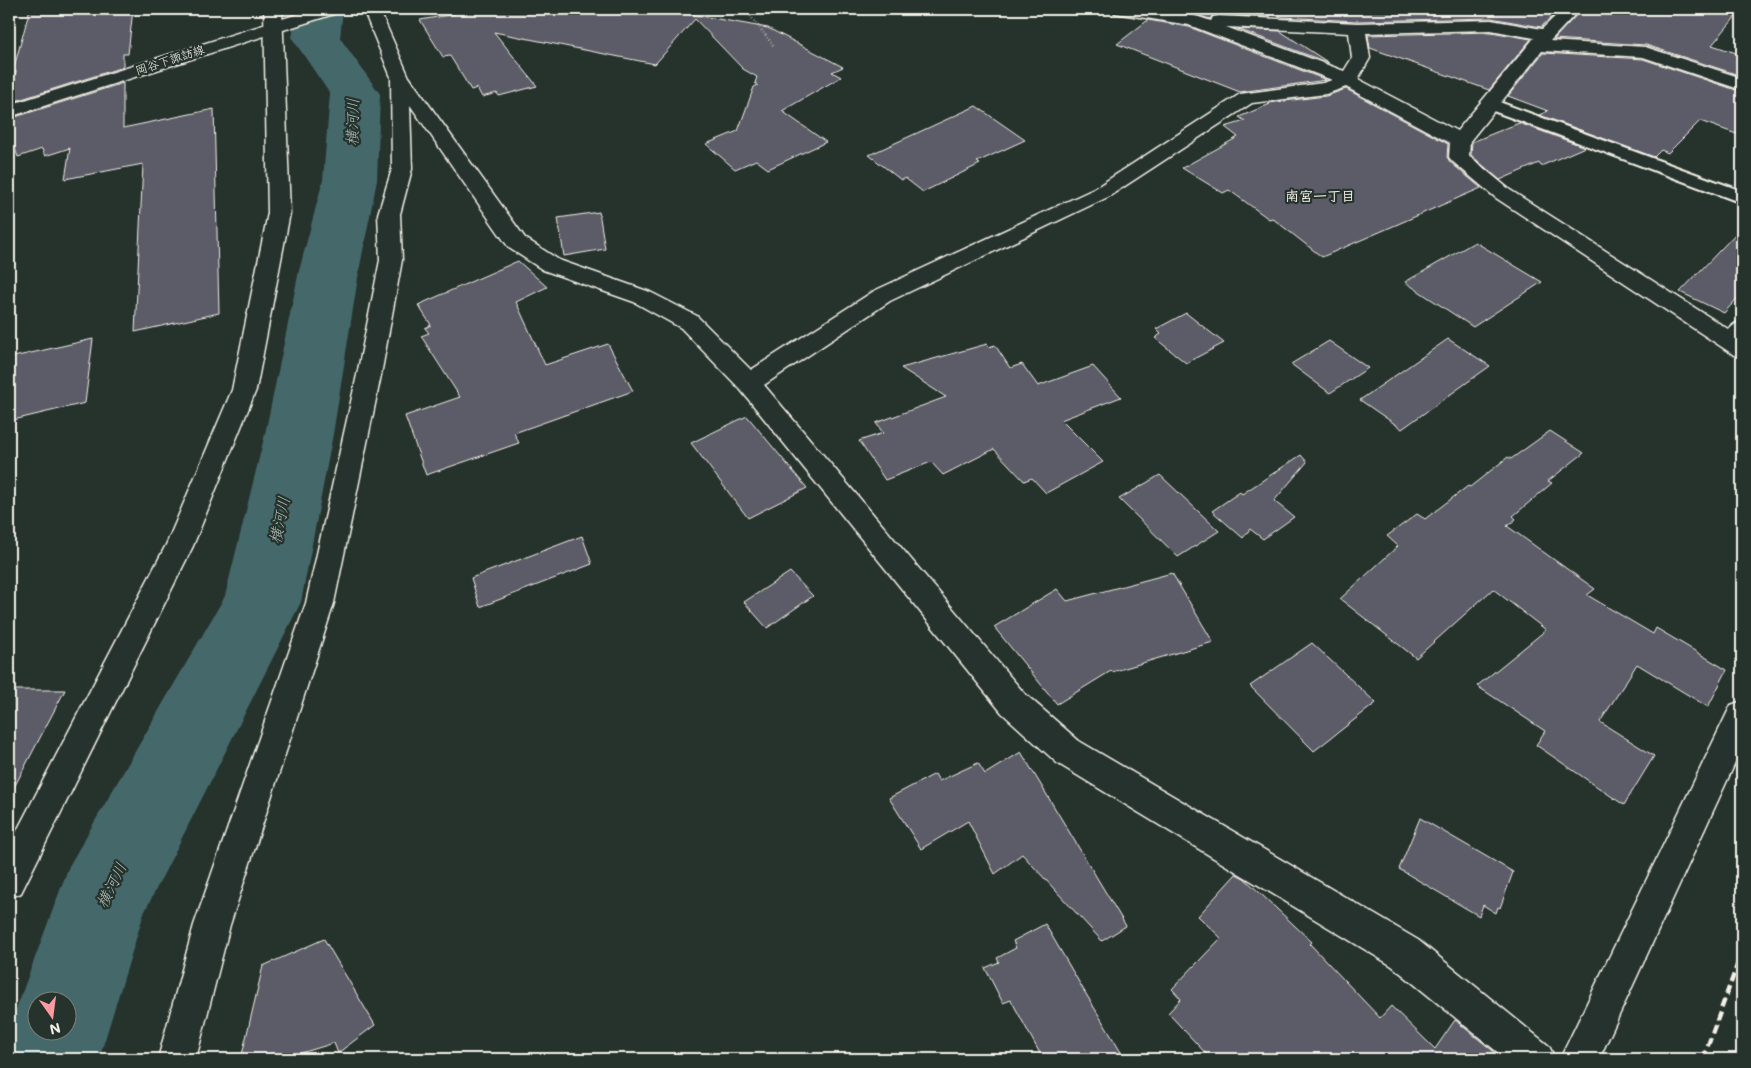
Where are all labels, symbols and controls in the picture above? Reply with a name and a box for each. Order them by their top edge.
street label: 岡谷下諏訪線 [133,40,206,78]
water label: 横河川 [341,98,362,146]
district label: 南宮一丁目 [1285,186,1355,205]
water label: 横河川 [263,494,294,546]
water label: 横河川 [91,859,131,911]
north arrow [28,990,78,1040]
text: N [48,1019,63,1040]

